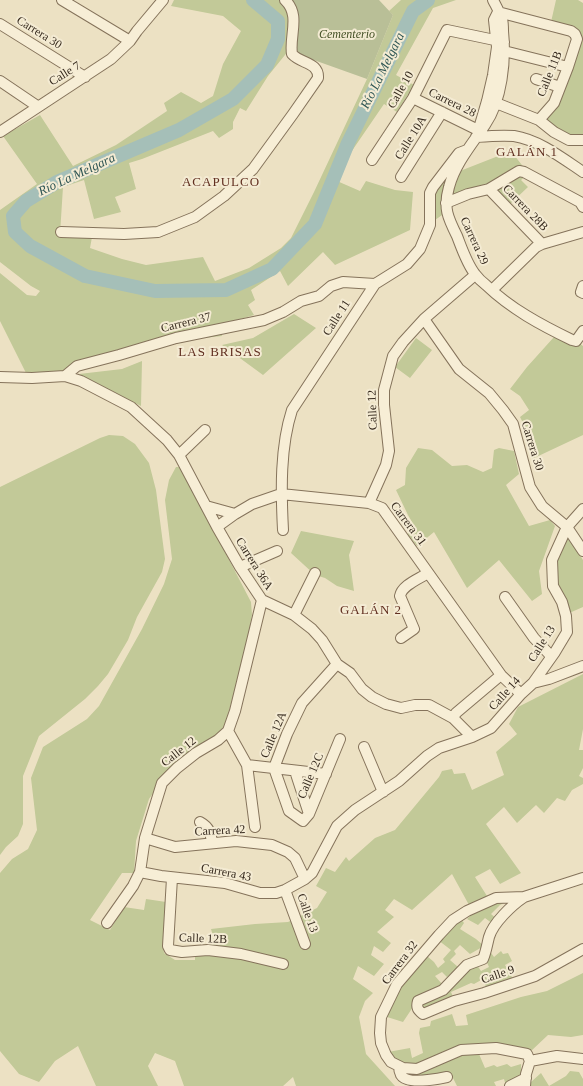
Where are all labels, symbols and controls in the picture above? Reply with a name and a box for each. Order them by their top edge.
street label: Carrera 30 [14,13,64,53]
park label: Cementerio [319,28,375,42]
water label: Río La Melgara [358,30,408,112]
street label: Calle 11B [534,49,566,99]
street label: Calle 7 [47,59,83,89]
street label: Calle 10 [385,69,417,111]
street label: Carrera 28 [426,85,478,121]
street label: Calle 10A [392,113,430,163]
district label: GALÁN 1 [496,145,558,161]
water label: Río La Melgara [36,150,118,200]
district label: ACAPULCO [182,175,260,191]
street label: Carrera 28B [499,182,551,234]
street label: Carrera 29 [457,215,491,267]
street label: Calle 11 [320,297,354,339]
street label: Carrera 37 [160,310,212,336]
district label: LAS BRISAS [178,345,262,361]
street label: Calle 12 [365,390,381,430]
street label: Carrera 30 [518,420,546,472]
street label: Carrera 31 [387,499,429,549]
street label: Carrera 36A [232,535,276,593]
district label: GALÁN 2 [340,603,402,619]
street label: Calle 13 [525,623,559,665]
street label: Calle 14 [486,674,524,714]
street label: Calle 12A [258,710,290,760]
street label: Calle 12 [159,734,199,770]
street label: Calle 12C [295,751,327,801]
street label: Carrera 42 [194,822,246,840]
street label: Carrera 43 [200,861,252,885]
street label: Calle 13 [293,892,321,934]
street label: Calle 12B [179,931,227,947]
street label: Carrera 32 [379,938,421,988]
street label: Calle 9 [479,963,517,987]

